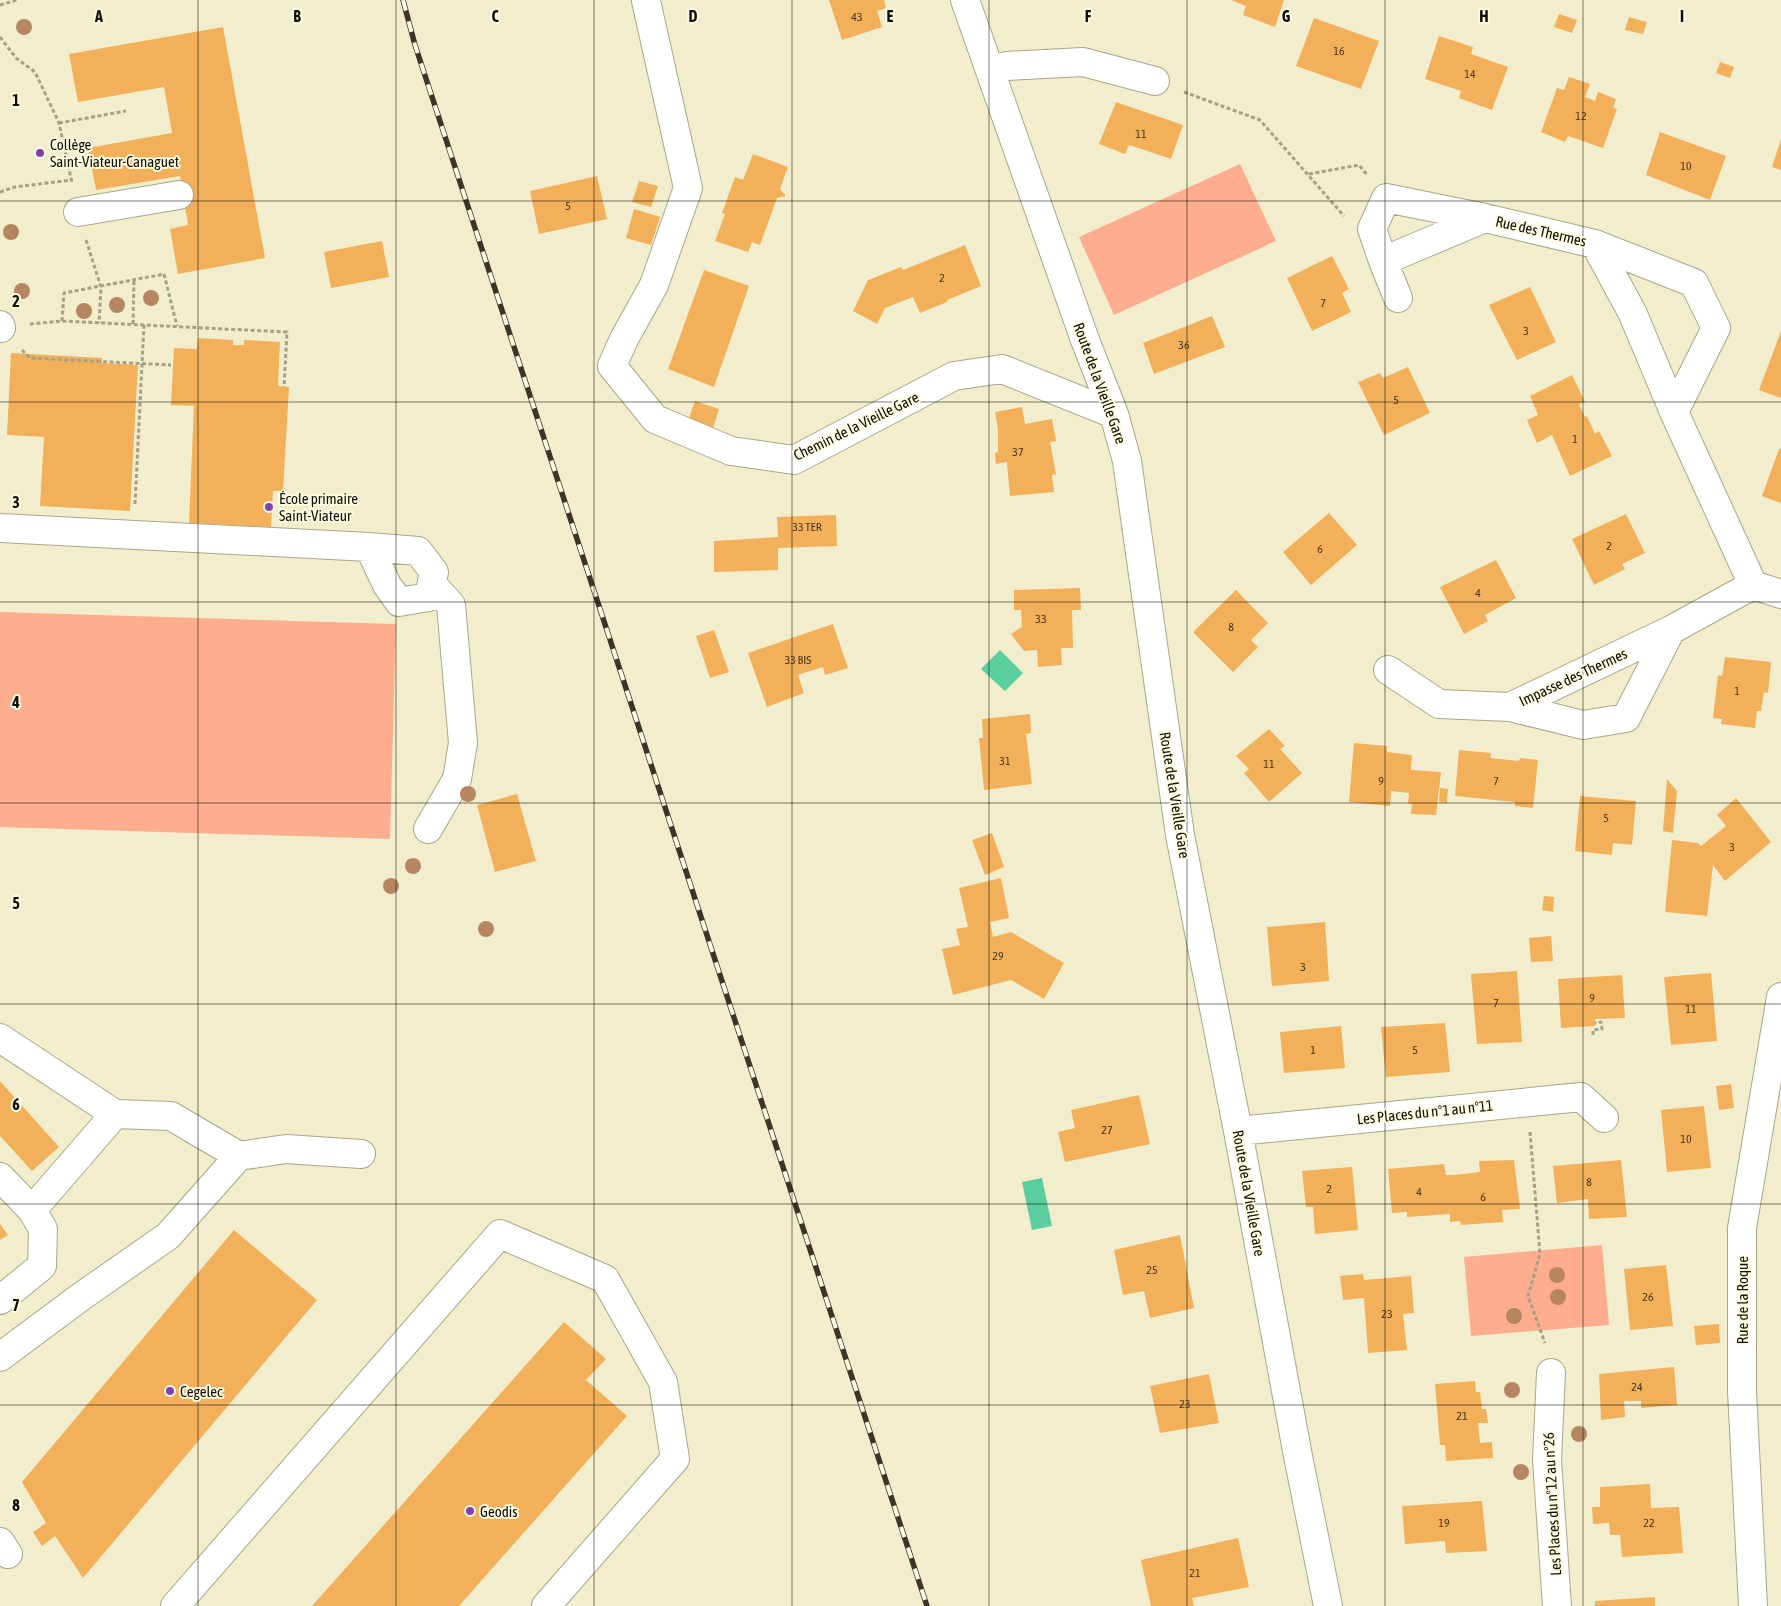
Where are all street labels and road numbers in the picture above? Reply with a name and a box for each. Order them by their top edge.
street label: Rue des Thermes [1494,212,1588,250]
street label: Route de la Vieille Gare [1070,320,1130,446]
street label: Chemin de la Vieille Gare [791,388,922,464]
street label: Impasse des Thermes [1516,645,1630,709]
street label: Route de la Vieille Gare [1157,731,1193,860]
street label: Les Places du n°1 au n°11 [1356,1096,1494,1128]
street label: Route de la Vieille Gare [1230,1129,1268,1258]
street label: Rue de la Roque [1734,1256,1751,1344]
street label: Les Places du n°12 au n°26 [1540,1432,1564,1576]

